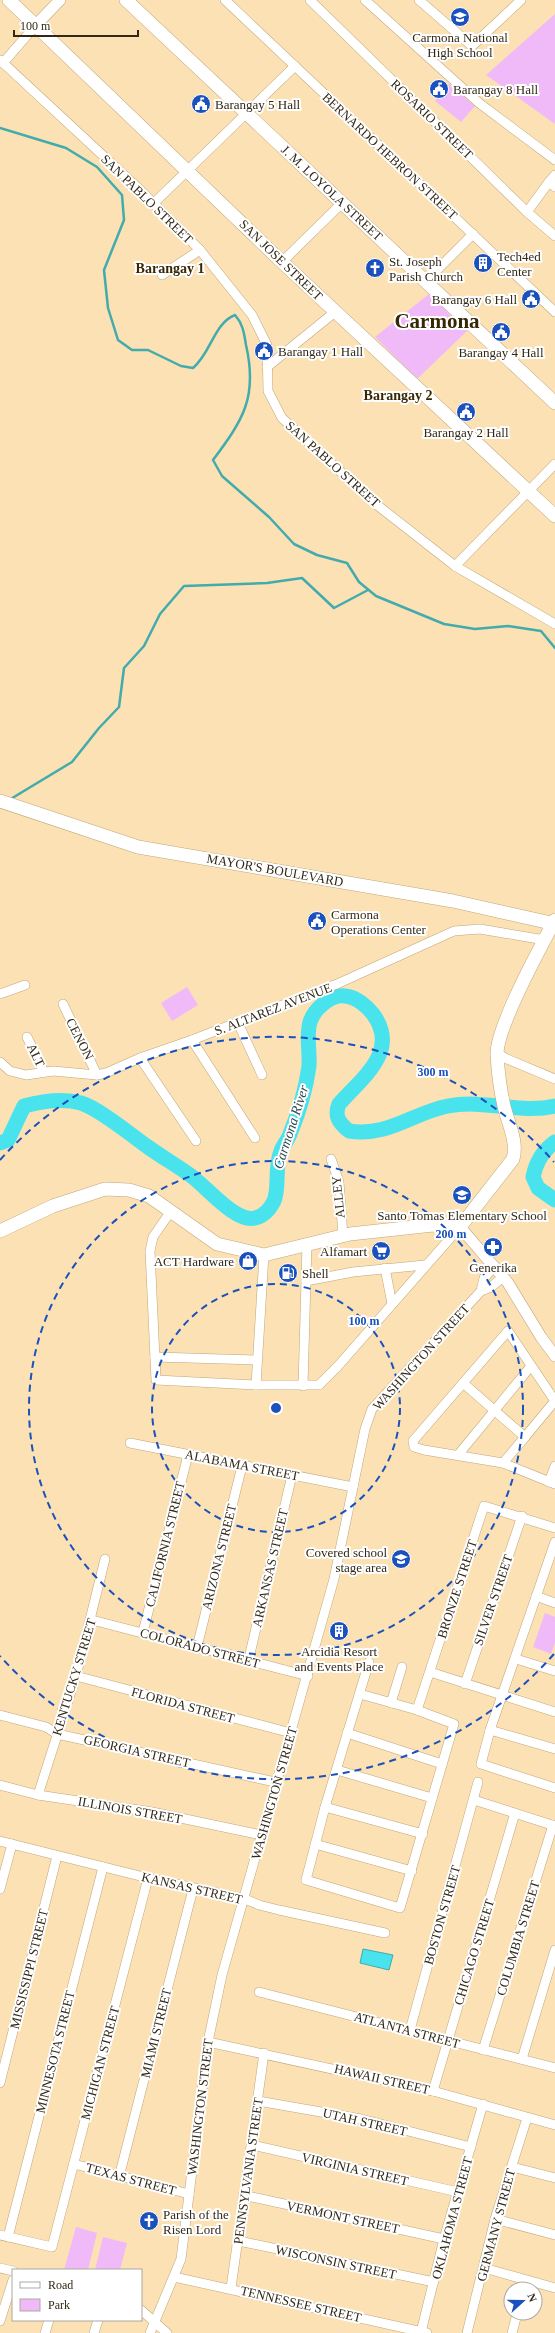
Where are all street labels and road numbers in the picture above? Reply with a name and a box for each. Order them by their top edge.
street label: ROSARIO STREET [388,76,476,162]
street label: BERNARDO HEBRON STREET [319,89,461,223]
street label: J. M. LOYOLA STREET [278,142,386,244]
street label: SAN PABLO STREET [98,151,196,247]
street label: SAN JOSE STREET [236,216,326,304]
street label: SAN PABLO STREET [283,418,383,510]
street label: MAYOR'S BOULEVARD [205,851,345,889]
street label: S. ALTAREZ AVENUE [212,980,334,1038]
street label: CENON [63,1016,97,1063]
street label: ALT [24,1041,48,1069]
street label: ALLEY [328,1174,348,1219]
street label: WASHINGTON STREET [369,1301,473,1413]
street label: ALABAMA STREET [184,1447,300,1483]
street label: CALIFORNIA STREET [142,1480,188,1608]
street label: ARIZONA STREET [199,1502,239,1612]
street label: ARKANSAS STREET [249,1507,291,1629]
street label: BRONZE STREET [434,1538,480,1640]
street label: SILVER STREET [470,1552,516,1647]
street label: KENTUCKY STREET [49,1616,99,1737]
street label: COLORADO STREET [139,1625,261,1671]
street label: FLORIDA STREET [130,1684,236,1726]
street label: WASHINGTON STREET [248,1725,300,1861]
street label: GEORGIA STREET [82,1731,192,1771]
street label: ILLINOIS STREET [77,1793,183,1827]
street label: BOSTON STREET [421,1864,463,1966]
street label: KANSAS STREET [140,1869,244,1907]
street label: COLUMBIA STREET [493,1879,543,1997]
street label: CHICAGO STREET [451,1897,497,2007]
street label: MISSISSIPPI STREET [7,1907,51,2031]
street label: MIAMI STREET [138,1986,174,2079]
street label: MINNESOTA STREET [33,1989,77,2115]
street label: MICHIGAN STREET [78,2004,122,2122]
street label: ATLANTA STREET [352,2009,462,2051]
street label: WASHINGTON STREET [184,2038,216,2176]
street label: HAWAII STREET [333,2061,431,2097]
street label: PENNSYLVANIA STREET [230,2097,266,2245]
street label: UTAH STREET [321,2105,409,2139]
street label: VIRGINIA STREET [300,2149,410,2189]
street label: OKLAHOMA STREET [428,2155,476,2281]
street label: TEXAS STREET [84,2160,178,2198]
street label: GERMANY STREET [474,2167,518,2283]
street label: VERMONT STREET [285,2198,401,2236]
street label: WISCONSIN STREET [274,2242,398,2282]
street label: TENNESSEE STREET [239,2283,363,2325]

